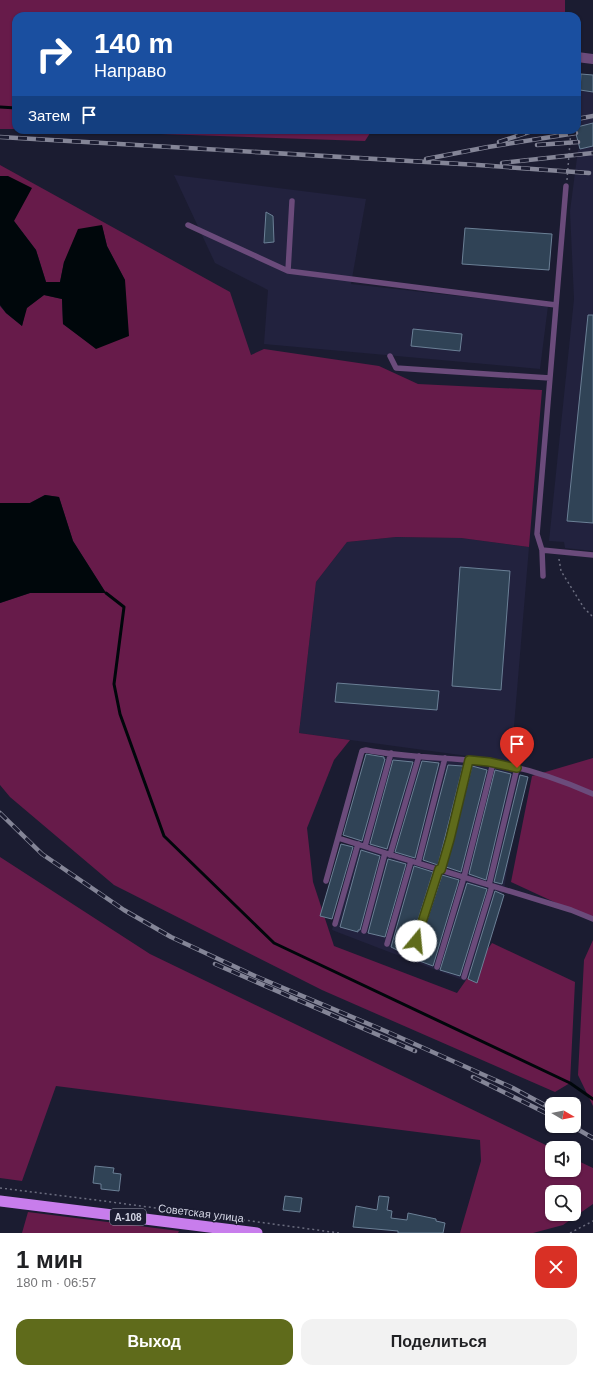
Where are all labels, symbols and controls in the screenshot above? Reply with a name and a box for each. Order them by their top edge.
icon: right [28,28,80,80]
text: 140 m [94,28,173,59]
text: Направо [94,61,166,81]
icon: arrive [78,104,100,126]
text: Затем [28,107,70,124]
pin [500,727,534,768]
icon: arrive [506,733,528,755]
position arrow [395,920,437,962]
north arrow [545,1097,581,1133]
map controls [545,1097,581,1221]
button: sound [545,1141,581,1177]
button: search [545,1185,581,1221]
street label: Советская улица [157,1202,245,1224]
road number: А-108 [110,1209,146,1225]
text: 1 мин [16,1246,83,1273]
button: close [535,1246,577,1288]
text: 180 m · 06:57 [16,1275,96,1290]
button: Выход [16,1319,293,1365]
button: Поделиться [301,1319,577,1365]

